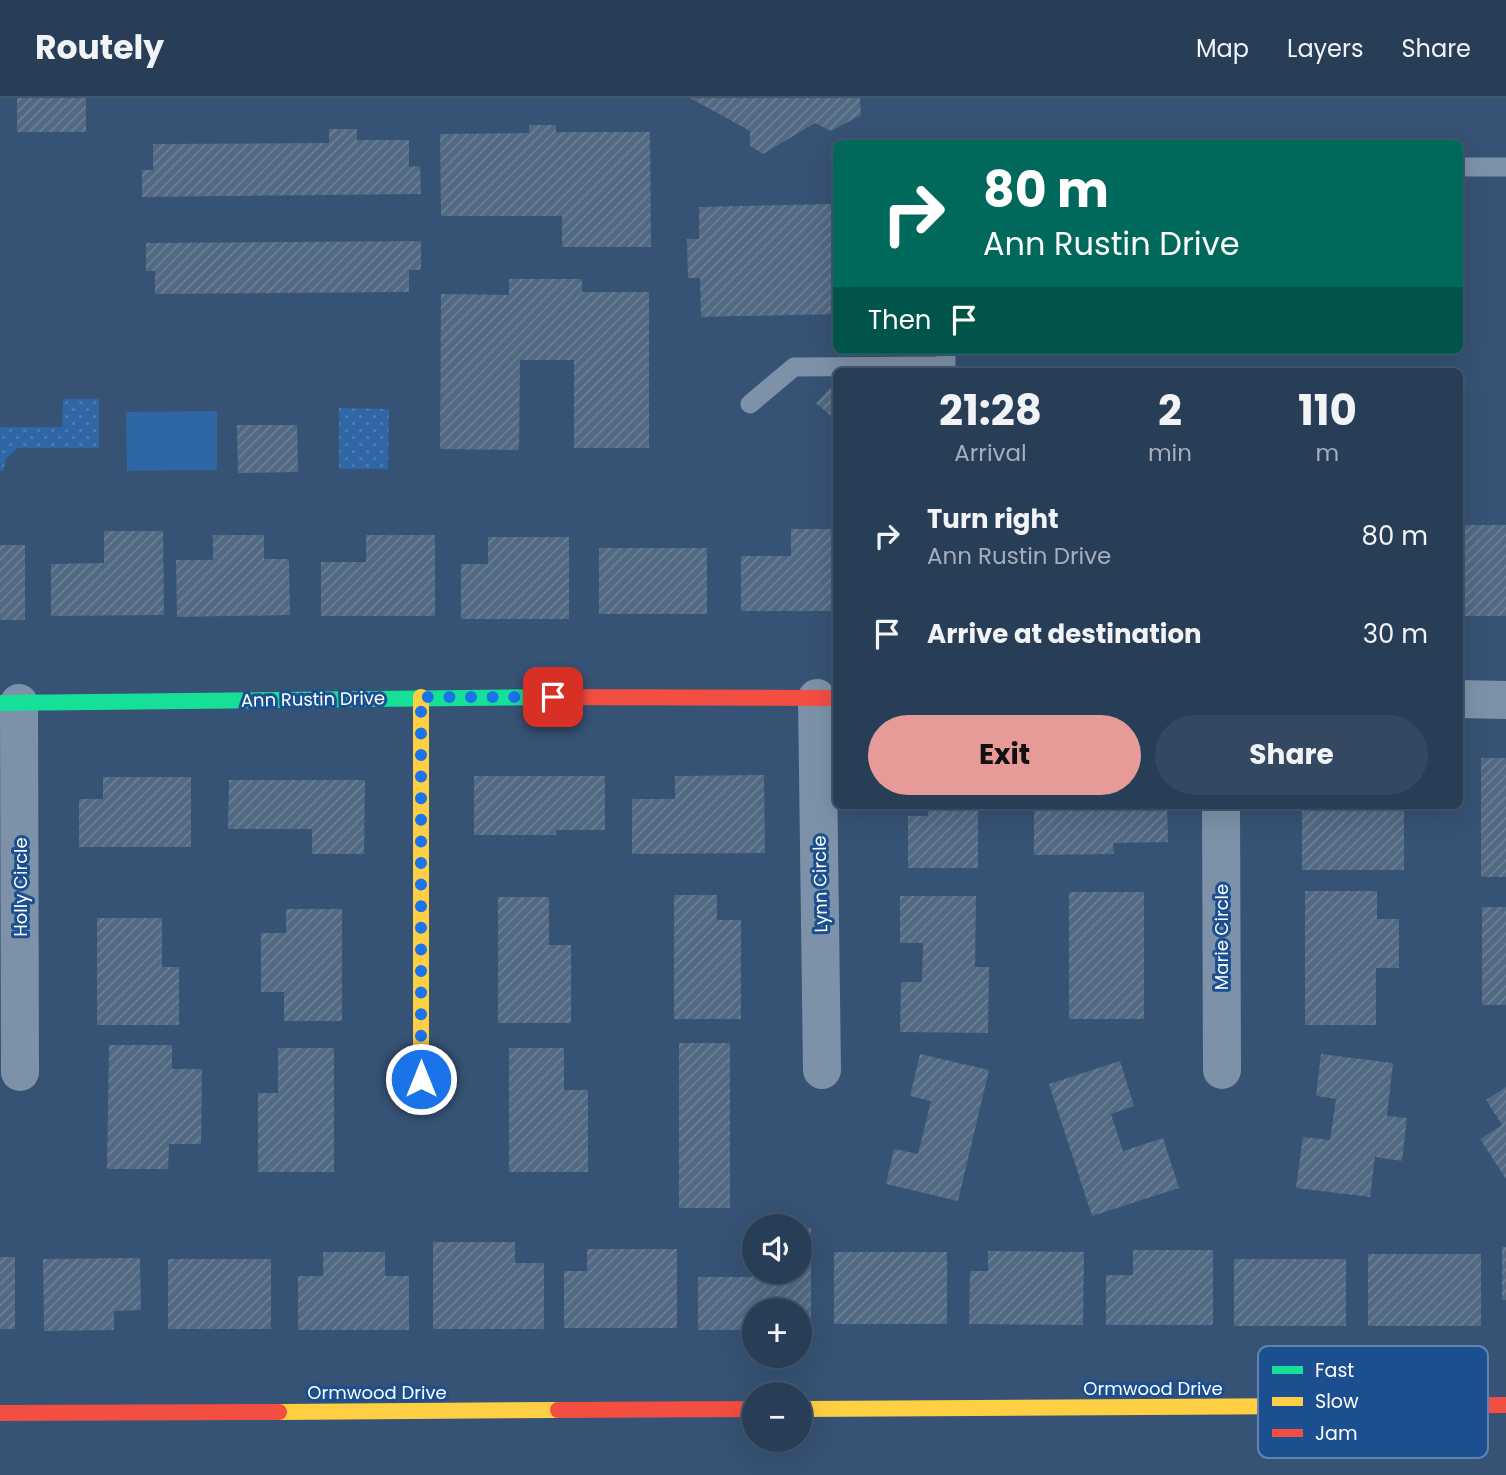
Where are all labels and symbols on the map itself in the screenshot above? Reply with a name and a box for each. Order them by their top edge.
pin [523,667,583,727]
street label: Ann Rustin Drive [241,685,385,713]
street label: Lynn Circle [807,835,833,933]
street label: Holly Circle [8,837,33,937]
street label: Marie Circle [1209,884,1234,990]
position arrow [384,1042,458,1116]
legend [1258,1346,1488,1458]
text: Fast [1315,1357,1354,1384]
street label: Ormwood Drive [1083,1376,1223,1401]
street label: Ormwood Drive [307,1380,447,1405]
text: Slow [1315,1388,1359,1415]
text: Jam [1315,1420,1357,1447]

